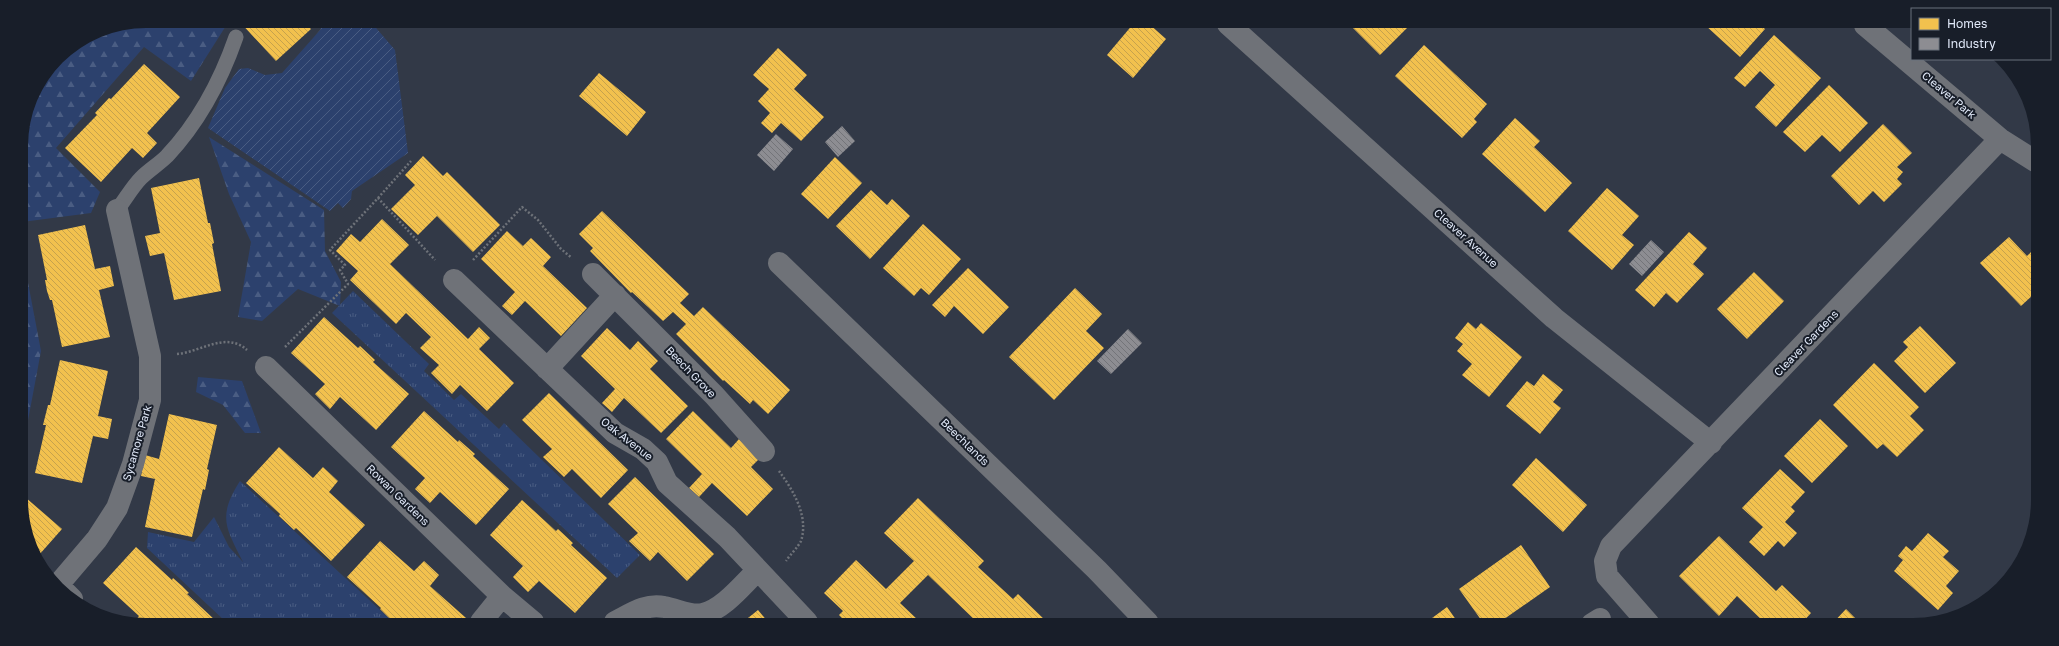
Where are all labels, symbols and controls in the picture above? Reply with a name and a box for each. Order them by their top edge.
legend [1911,8,2051,60]
text: Homes [1947,16,1987,31]
text: Industry [1947,36,1996,51]
street label: Cleaver Park [1920,68,1979,121]
street label: Cleaver Avenue [1432,206,1501,270]
street label: Cleaver Gardens [1771,307,1840,378]
street label: Beech Grove [664,343,719,400]
street label: Sycamore Park [119,403,154,482]
street label: Oak Avenue [599,414,656,463]
street label: Beechlands [939,415,992,468]
street label: Rowan Gardens [364,461,433,528]

